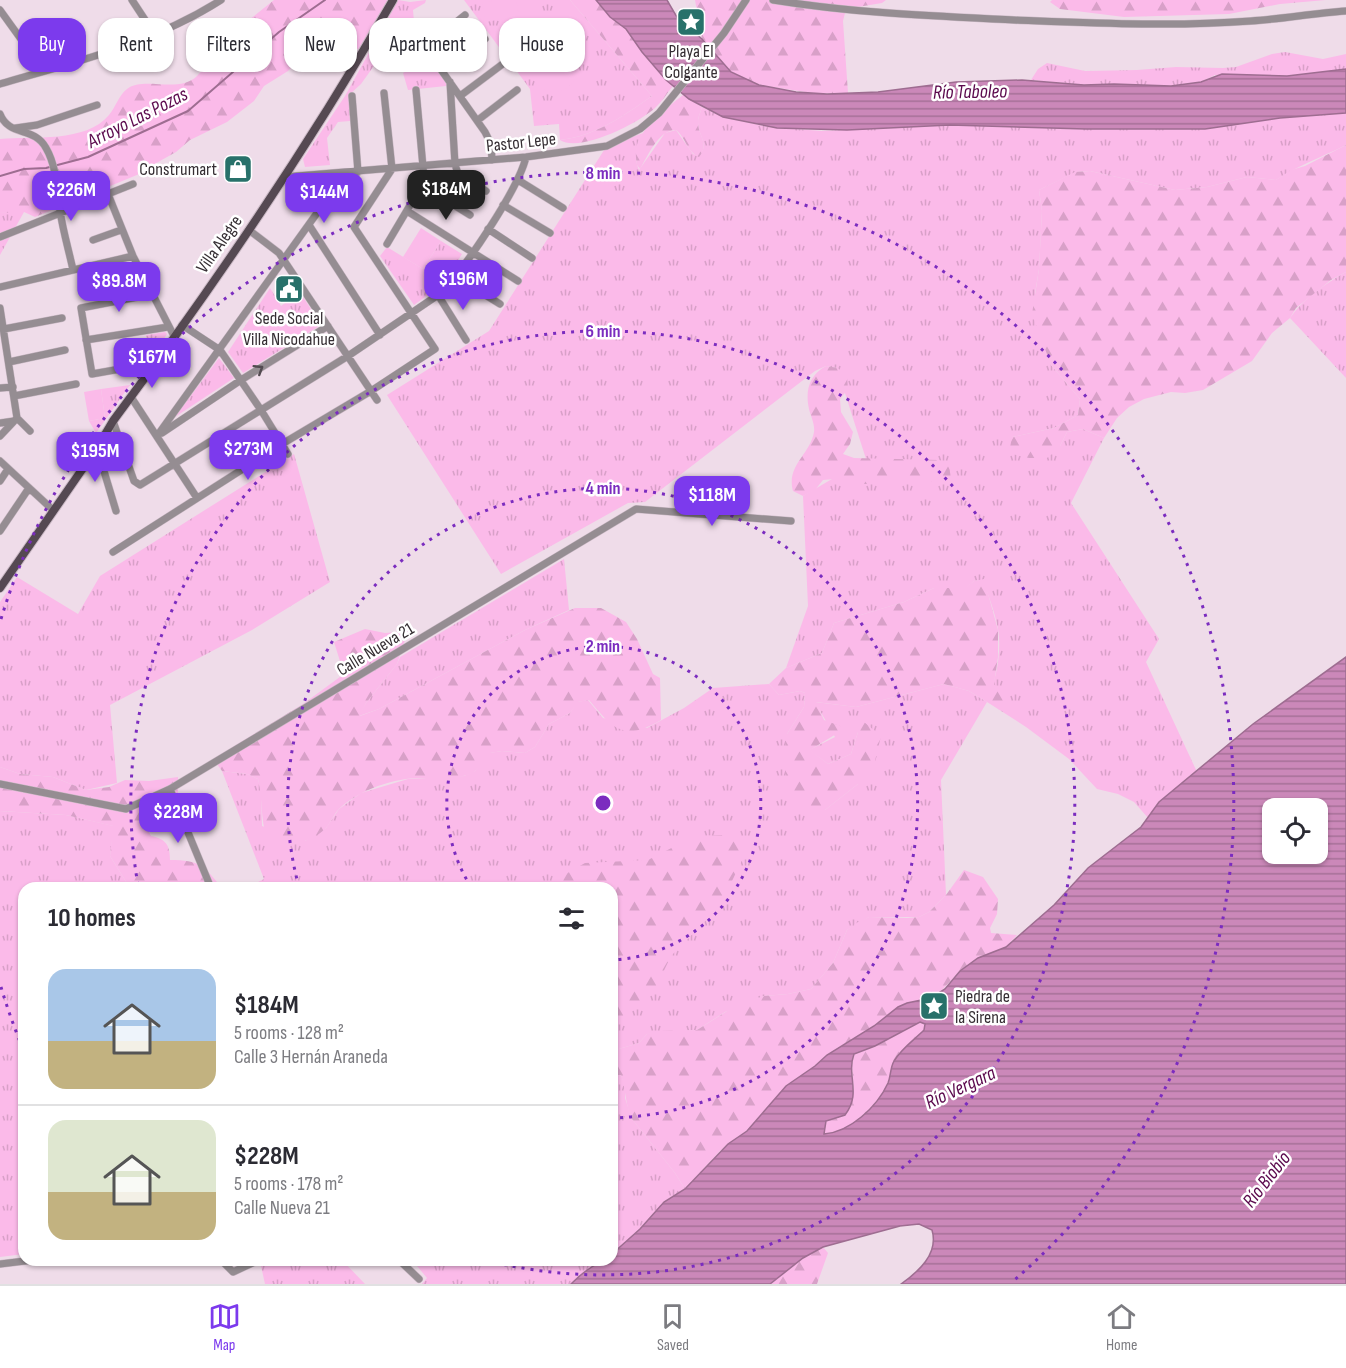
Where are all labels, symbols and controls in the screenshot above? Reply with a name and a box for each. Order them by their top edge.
place icon: Playa El Colgante [675,6,707,38]
chip: Buy [18,18,86,72]
chip: Rent [98,18,174,72]
chip: Filters [186,18,272,72]
chip: New [284,18,357,72]
chip: Apartment [369,18,487,72]
chip: House [499,18,585,72]
place label: Playa El Colgante [664,41,718,83]
water label: Río Taboleo [933,79,1007,105]
water label: Arroyo Las Pozas [82,82,192,154]
street label: Pastor Lepe [485,128,557,157]
shop icon: Construmart [222,153,254,185]
place label: Construmart [139,159,218,180]
text: 8 min [586,163,620,184]
pin: $184M [404,170,488,221]
pin: $226M [29,171,113,222]
pin: $144M [282,173,366,224]
text: $184M [421,177,471,201]
text: $226M [46,178,96,202]
text: $144M [299,180,349,204]
street label: Villa Alegre [192,211,247,277]
pin: $196M [421,260,505,311]
pin: $89.8M [70,262,168,313]
text: $196M [438,267,488,291]
text: $89.8M [91,269,147,293]
public building icon: Sede Social Villa Nicodahue [273,273,305,305]
place label: Sede Social Villa Nicodahue [243,308,335,350]
text: 6 min [586,321,620,342]
pin: $167M [110,338,194,389]
text: $167M [128,345,176,369]
one-way arrow [253,364,263,376]
pin: $273M [206,430,290,481]
pin: $195M [53,432,137,483]
text: $273M [223,437,273,461]
text: $195M [71,439,119,463]
pin: $118M [670,476,754,527]
text: 4 min [586,478,620,499]
text: $118M [688,483,736,507]
street label: Calle Nueva 21 [333,618,418,681]
text: 2 min [586,636,620,657]
pin: $228M [136,793,220,844]
centre of rings [593,793,613,813]
map controls [1262,798,1328,864]
button: locate [1262,798,1328,864]
text: $228M [153,800,203,824]
icon: filters [555,902,588,935]
text: 10 homes [48,903,136,934]
place label: Piedra de la Sirena [955,986,1010,1028]
text: $184M [234,990,299,1021]
place icon: Piedra de la Sirena [918,990,950,1022]
icon: home [96,993,168,1065]
text: 5 rooms · 128 m² [234,1021,344,1045]
text: Calle 3 Hernán Araneda [234,1045,388,1069]
water label: Río Vergara [921,1061,999,1115]
text: $228M [234,1141,299,1172]
icon: home [96,1144,168,1216]
water label: Río Biobío [1238,1147,1296,1212]
text: 5 rooms · 178 m² [234,1172,343,1196]
text: Calle Nueva 21 [234,1196,330,1220]
tab: Map [208,1300,241,1355]
tab: Saved [656,1300,689,1355]
tab: Home [1105,1300,1138,1355]

